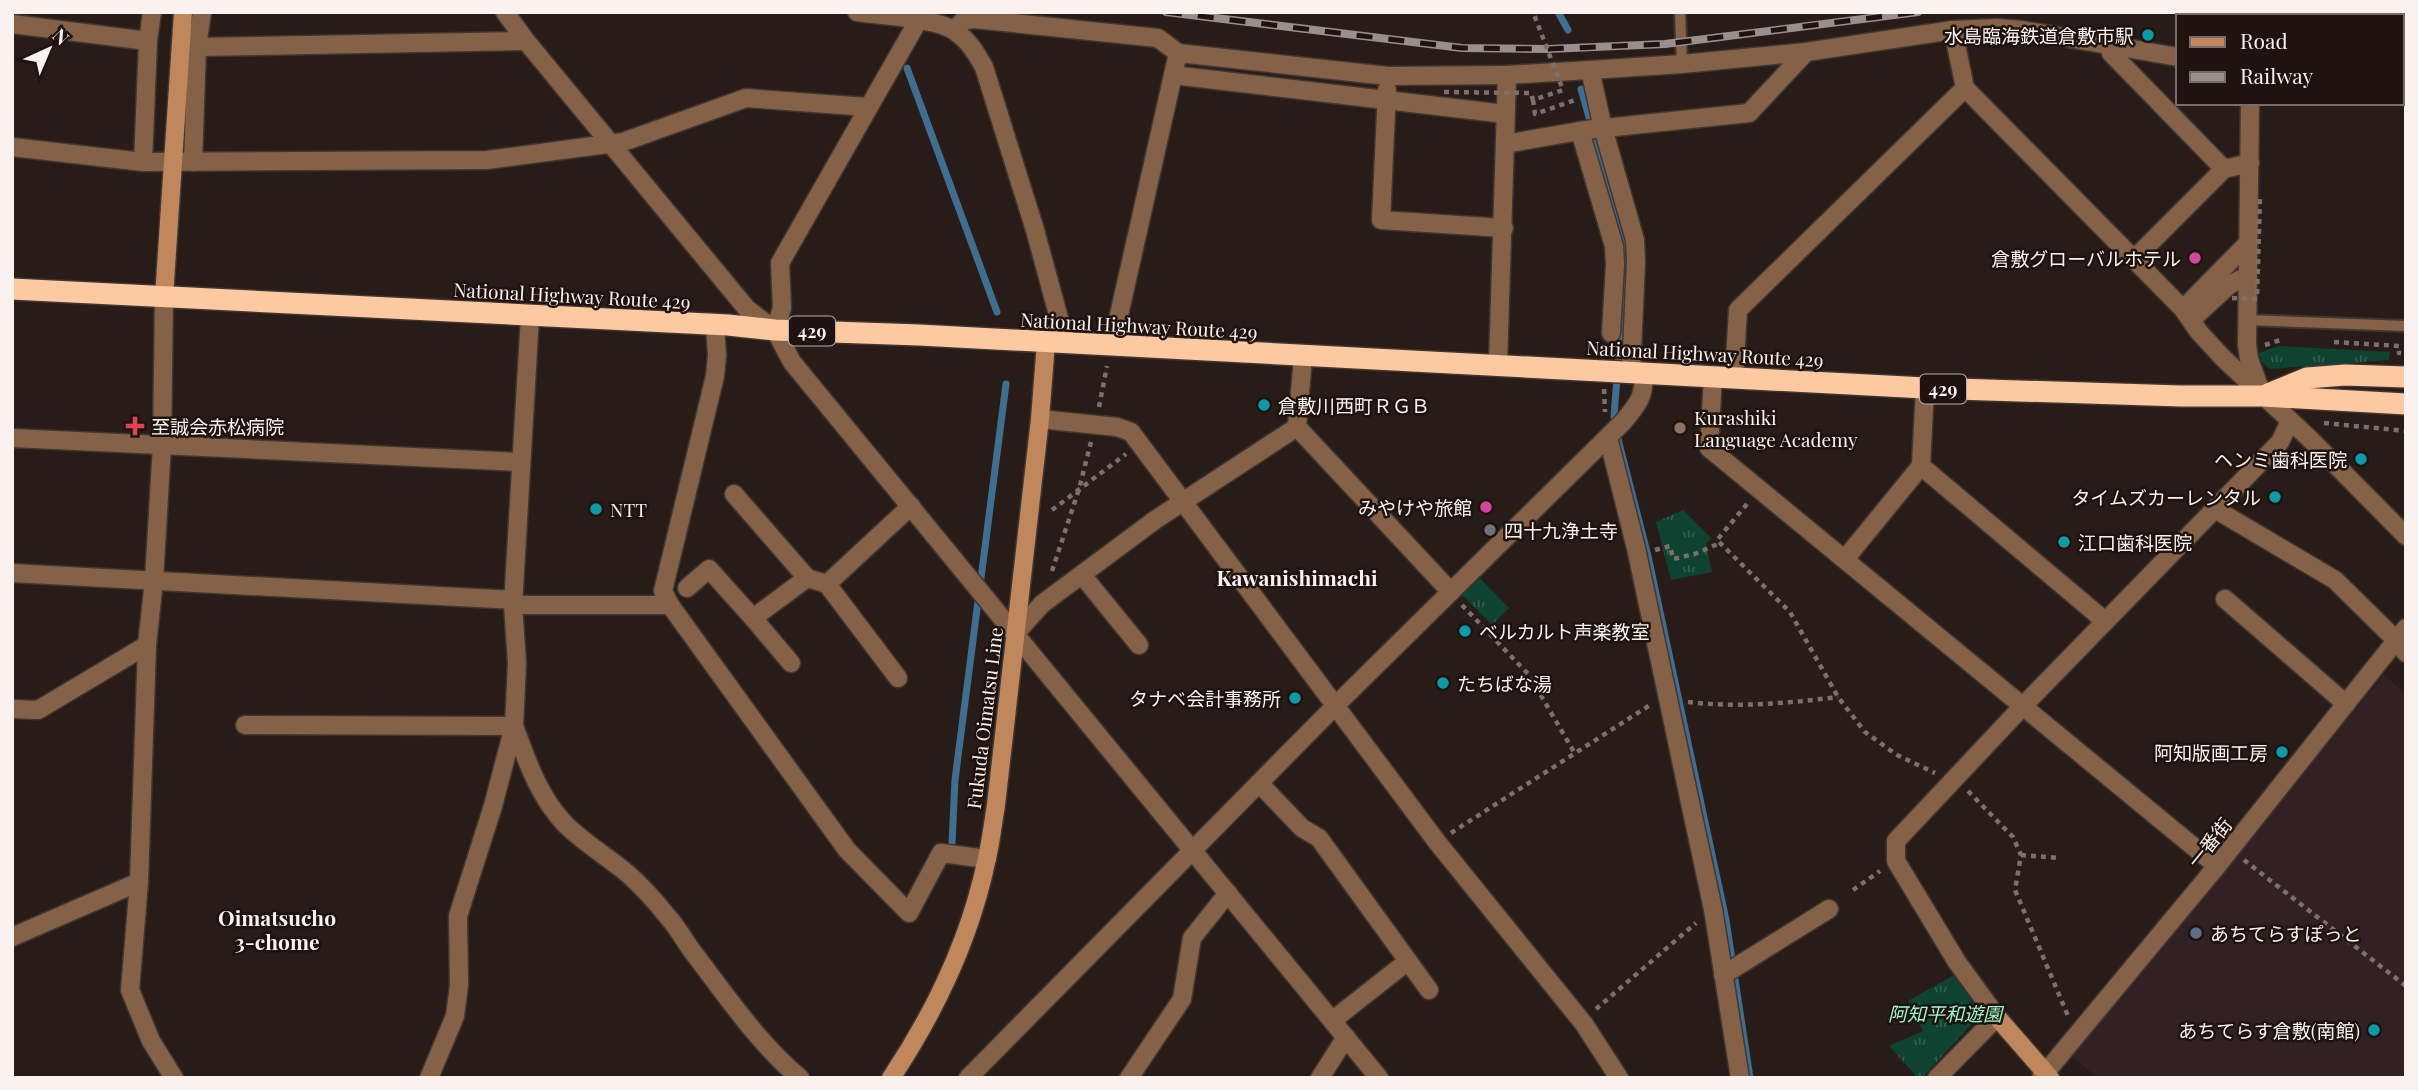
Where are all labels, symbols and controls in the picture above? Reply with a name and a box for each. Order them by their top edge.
north arrow [14,14,84,84]
legend [2176,14,2404,105]
text: N [48,22,76,50]
place label: 水島臨海鉄道倉敷市駅 [1944,22,2134,48]
text: Road [2240,26,2288,54]
marker: 水島臨海鉄道倉敷市駅 [2140,27,2156,43]
text: Railway [2240,61,2314,89]
place label: 倉敷グローバルホテル [1991,245,2181,271]
marker: 倉敷グローバルホテル [2187,250,2203,266]
street label: National Highway Route 429 [453,276,691,314]
street label: National Highway Route 429 [1020,306,1258,344]
road number: 429 [789,316,835,346]
street label: National Highway Route 429 [1586,334,1824,372]
road number: 429 [1920,374,1966,404]
place label: 倉敷川西町ＲＧＢ [1278,392,1430,418]
marker: 倉敷川西町ＲＧＢ [1256,397,1272,413]
place label: Kurashiki Language Academy [1694,404,1858,452]
place label: 至誠会赤松病院 [151,413,284,439]
marker: 至誠会赤松病院 [125,416,145,436]
marker: Kurashiki Language Academy [1672,420,1688,436]
place label: ヘンミ歯科医院 [2214,446,2347,472]
marker: ヘンミ歯科医院 [2353,451,2369,467]
place label: タイムズカーレンタル [2071,484,2261,510]
marker: タイムズカーレンタル [2267,489,2283,505]
place label: みやけや旅館 [1358,494,1472,520]
place label: NTT [610,496,647,522]
marker: みやけや旅館 [1478,499,1494,515]
marker: NTT [588,501,604,517]
place label: 四十九浄土寺 [1504,517,1618,543]
marker: 四十九浄土寺 [1482,522,1498,538]
place label: 江口歯科医院 [2078,529,2192,555]
marker: 江口歯科医院 [2056,534,2072,550]
district label: Kawanishimachi [1216,563,1378,591]
place label: ベルカルト声楽教室 [1479,618,1649,644]
marker: ベルカルト声楽教室 [1457,623,1473,639]
street label: Fukuda Oimatsu Line [960,626,1008,810]
place label: たちばな湯 [1457,670,1552,696]
marker: たちばな湯 [1435,675,1451,691]
place label: タナベ会計事務所 [1129,685,1281,711]
marker: タナベ会計事務所 [1287,690,1303,706]
place label: 阿知版画工房 [2154,739,2268,765]
marker: 阿知版画工房 [2274,744,2290,760]
street label: 一番街 [2181,812,2237,872]
district label: Oimatsucho 3-chome [218,903,336,955]
place label: あちてらすぽっと [2210,920,2362,946]
marker: あちてらすぽっと [2188,925,2204,941]
park label: 阿知平和遊園 [1888,1000,2005,1026]
place label: あちてらす倉敷(南館) [2178,1017,2360,1043]
marker: あちてらす倉敷(南館) [2366,1022,2382,1038]

